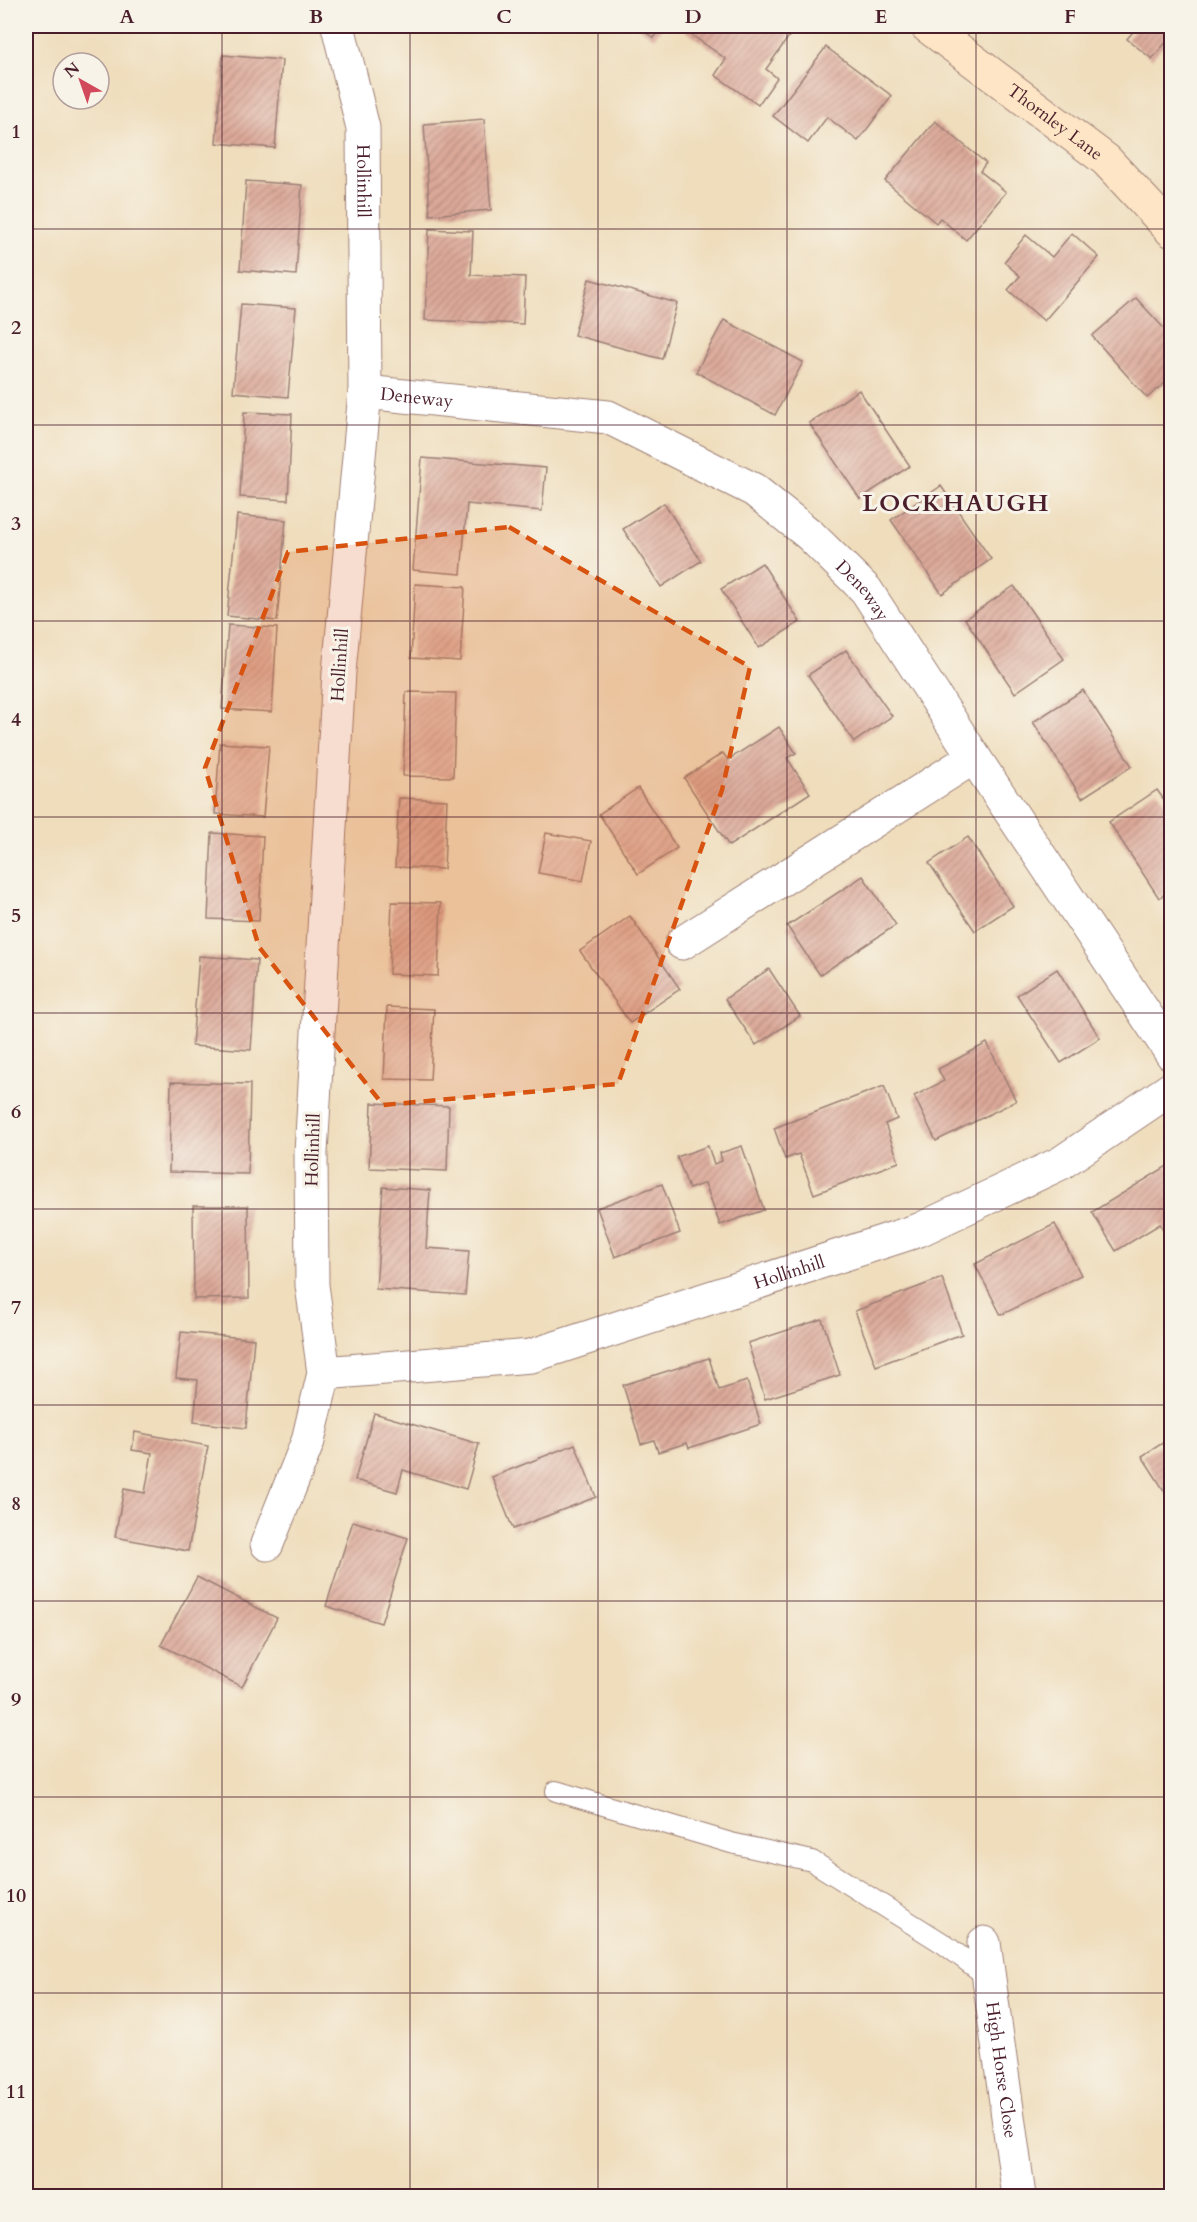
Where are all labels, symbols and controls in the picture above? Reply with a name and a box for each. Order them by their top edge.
text: A [119,3,135,30]
text: B [309,3,323,30]
text: C [496,3,512,30]
text: D [684,3,702,30]
text: E [875,3,887,30]
text: F [1064,3,1076,30]
north arrow [51,51,111,111]
text: N [60,57,84,83]
street label: Thornley Lane [1002,78,1108,166]
text: 1 [11,118,21,145]
street label: Hollinhill [351,144,376,218]
text: 2 [11,314,21,341]
street label: Deneway [379,381,455,414]
district label: LOCKHAUGH [862,487,1050,520]
text: 3 [11,510,21,537]
street label: Deneway [830,554,896,626]
street label: Hollinhill [325,627,355,702]
text: 4 [11,706,21,733]
text: 5 [11,902,21,929]
text: 6 [11,1098,21,1125]
street label: Hollinhill [299,1113,327,1187]
street label: Hollinhill [750,1249,828,1295]
text: 7 [11,1294,21,1321]
text: 8 [11,1490,21,1517]
text: 9 [11,1686,21,1713]
text: 10 [6,1882,26,1909]
street label: High Horse Close [980,2000,1023,2140]
text: 11 [6,2078,26,2105]

